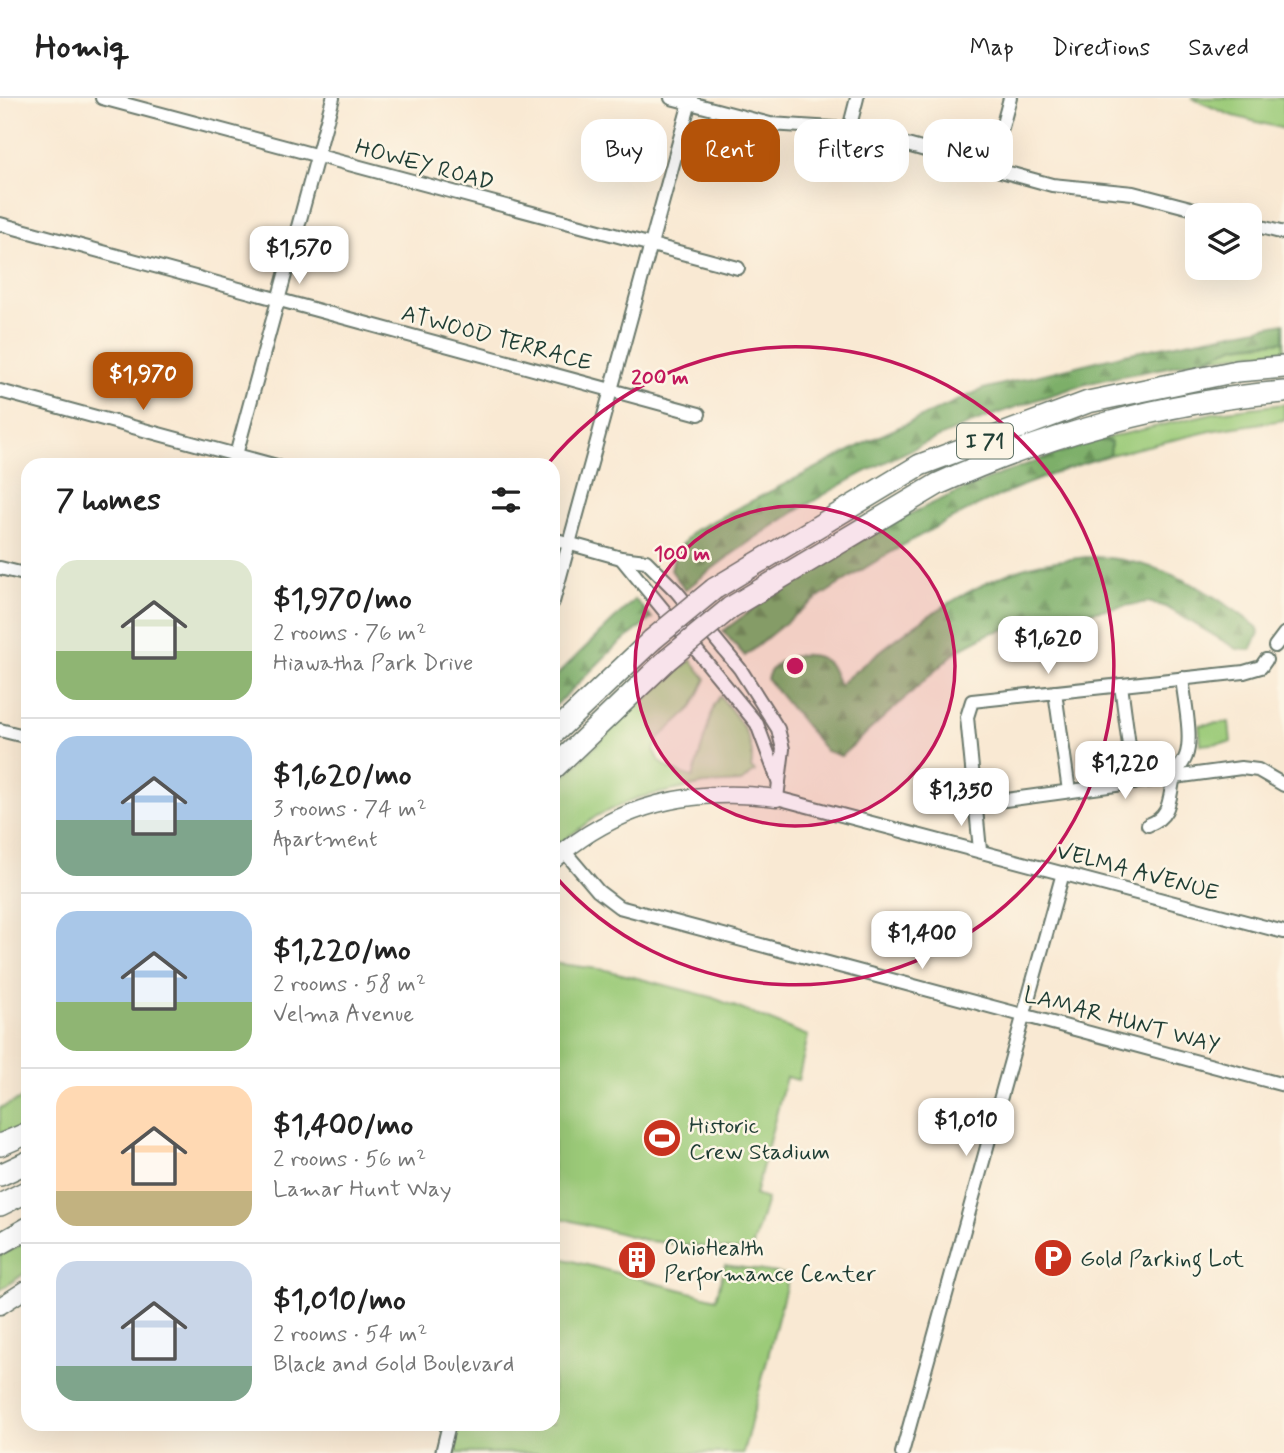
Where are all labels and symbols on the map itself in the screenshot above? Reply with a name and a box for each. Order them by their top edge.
street label: HOWEY ROAD [352,133,497,199]
pin: $1,570 [242,226,356,286]
street label: ATWOOD TERRACE [398,299,595,379]
pin: $1,970 [86,352,200,412]
text: 200 m [631,364,689,392]
road number: I 71 [957,424,1013,458]
text: 100 m [654,540,710,568]
pin: $1,620 [991,616,1105,676]
centre of rings [783,654,807,678]
pin: $1,220 [1068,742,1182,801]
pin: $1,350 [904,768,1018,828]
street label: VELMA AVENUE [1053,837,1222,909]
pin: $1,400 [865,912,979,971]
street label: LAMAR HUNT WAY [1020,980,1223,1062]
pin: $1,010 [909,1098,1023,1158]
place label: Historic Crew Stadium [689,1112,830,1168]
sports icon: Historic Crew Stadium [641,1117,683,1159]
place label: OhioHealth Performance Center [664,1234,876,1291]
parking icon: Gold Parking Lot [1032,1237,1074,1279]
building icon: OhioHealth Performance Center [616,1239,658,1281]
place label: Gold Parking Lot [1080,1245,1244,1277]

